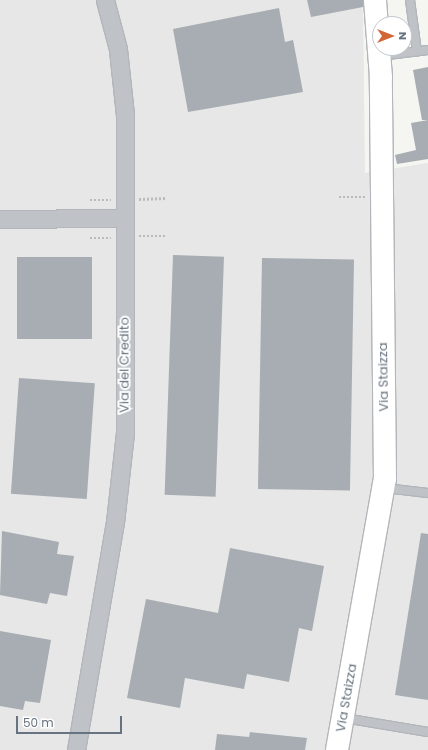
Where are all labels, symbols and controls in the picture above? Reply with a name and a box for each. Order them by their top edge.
north arrow [372,16,412,56]
text: N [395,32,411,40]
street label: Via del Credito [117,317,133,413]
street label: Via Staizza [376,342,392,412]
street label: Via Staizza [333,663,361,733]
scale bar [18,708,124,734]
text: 50 m [23,714,54,731]

